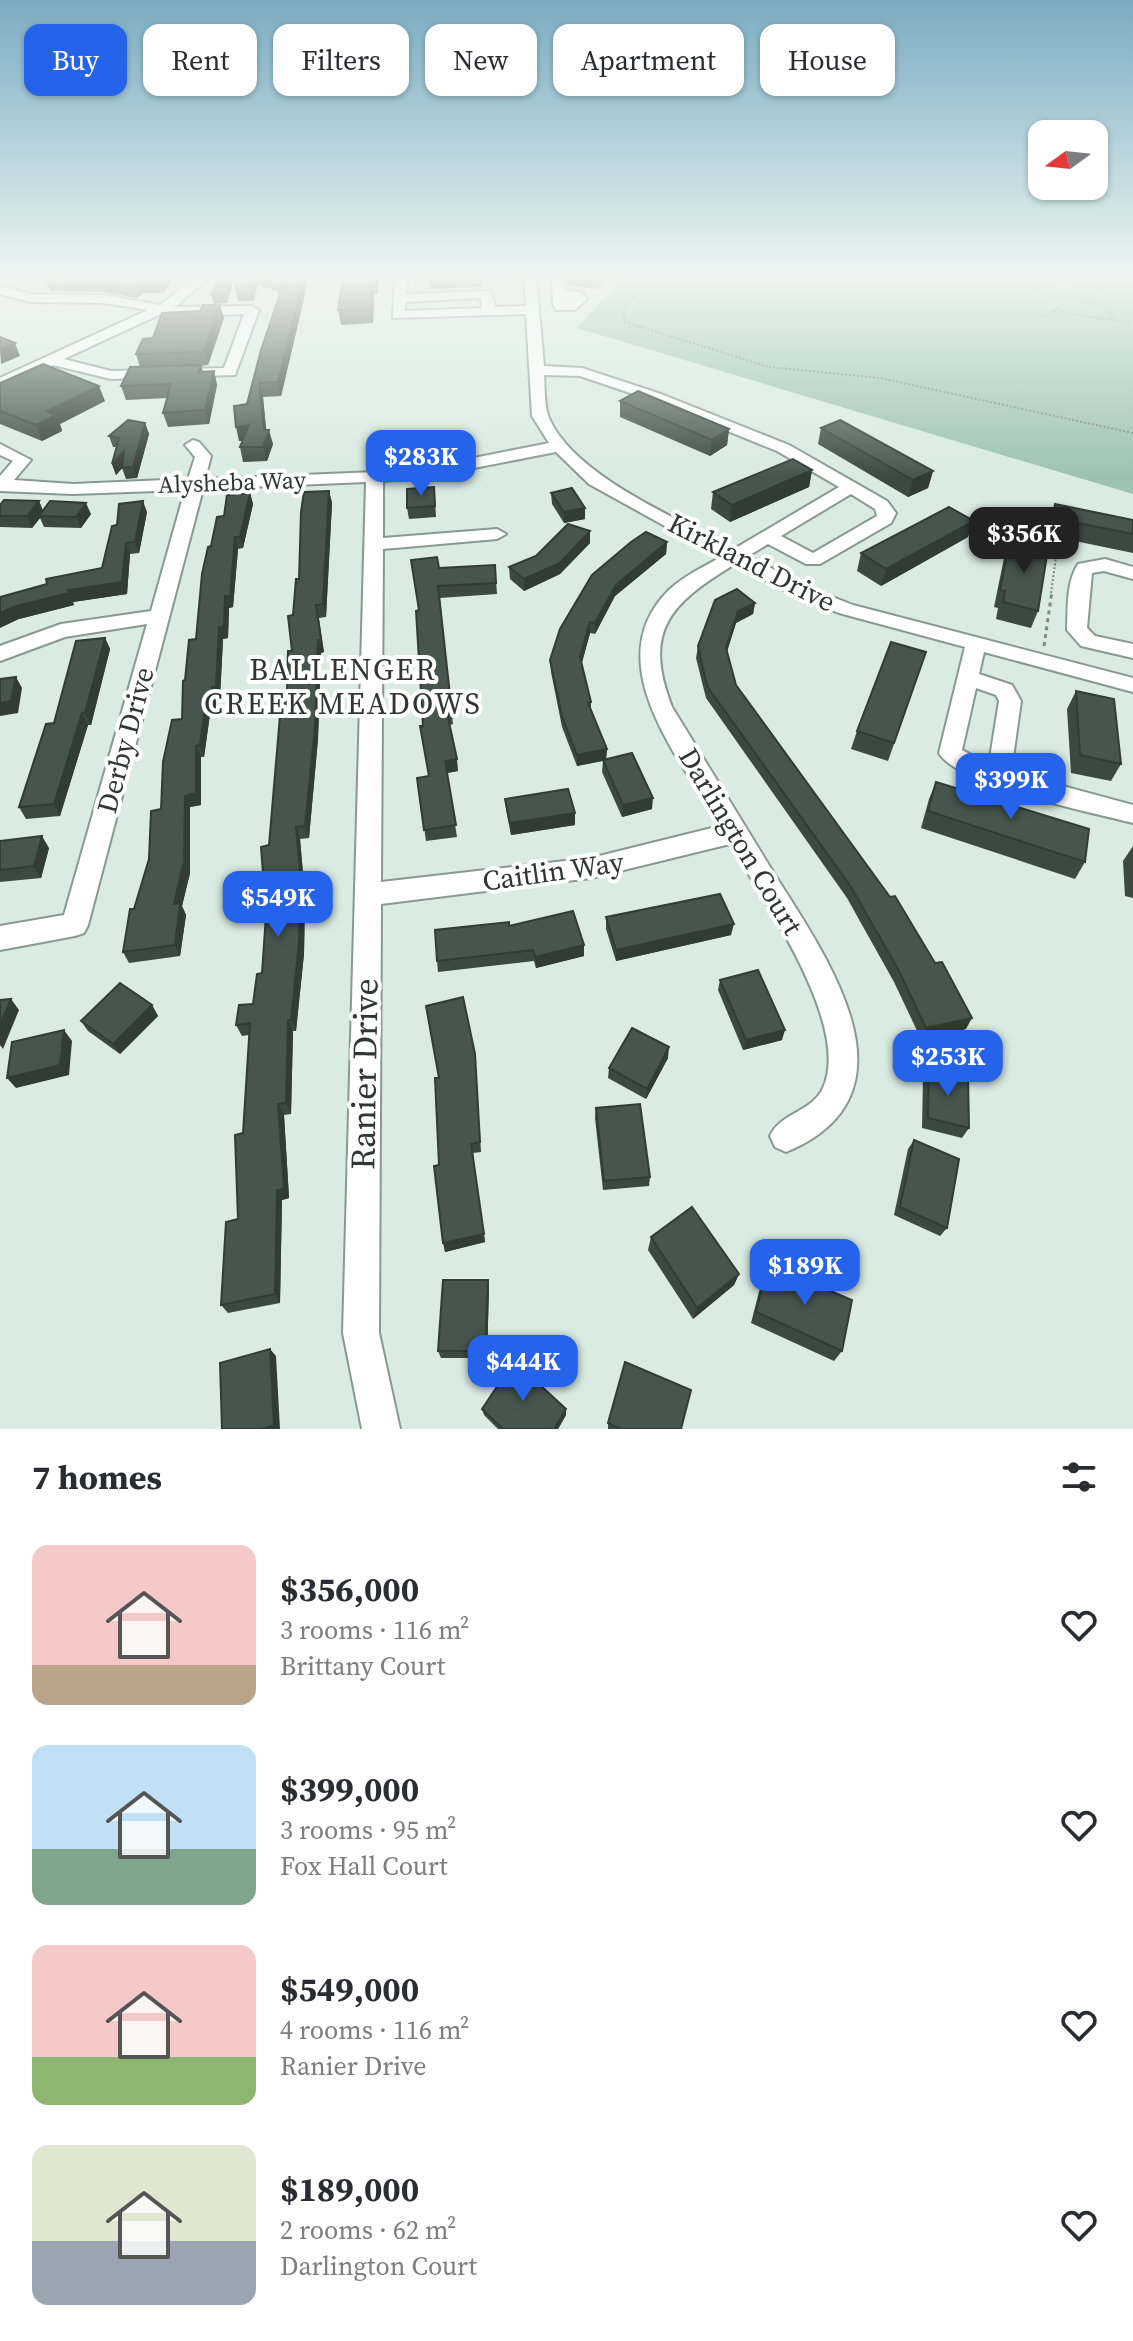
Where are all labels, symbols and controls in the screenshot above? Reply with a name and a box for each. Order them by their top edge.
chip: Buy [24,24,127,96]
chip: Rent [143,24,257,96]
chip: Filters [273,24,409,96]
chip: New [425,24,537,96]
chip: Apartment [553,24,744,96]
chip: House [760,24,895,96]
north arrow [1028,120,1108,200]
map controls [1028,120,1108,200]
pin: $283K [365,430,477,498]
text: $283K [384,438,458,474]
street label: Alysheba Way [157,463,307,501]
street label: Kirkland Drive [662,504,842,620]
pin: $356K [968,507,1080,575]
text: $356K [987,515,1061,551]
district label: BALLENGER CREEK MEADOWS [204,649,482,724]
street label: Derby Drive [87,663,163,817]
street label: Darlington Court [670,740,812,943]
pin: $399K [955,753,1067,821]
text: $399K [974,761,1048,797]
street label: Caitlin Way [480,842,627,900]
pin: $549K [222,871,334,939]
text: $549K [241,879,315,915]
street label: Ranier Drive [339,978,389,1170]
pin: $253K [892,1030,1004,1098]
text: $253K [911,1038,985,1074]
pin: $189K [749,1239,861,1307]
text: $189K [768,1247,842,1283]
pin: $444K [467,1335,579,1403]
text: $444K [486,1343,560,1379]
text: 7 homes [32,1454,162,1500]
icon: filters [1057,1455,1101,1499]
text: $356,000 [280,1566,419,1612]
icon: home [96,1577,192,1673]
icon: heart [1057,1603,1101,1647]
text: 3 rooms · 116 m² [280,1612,469,1648]
text: Brittany Court [280,1648,445,1684]
text: $399,000 [280,1766,419,1812]
icon: home [96,1777,192,1873]
icon: heart [1057,1803,1101,1847]
text: 3 rooms · 95 m² [280,1812,456,1848]
text: Fox Hall Court [280,1848,448,1884]
text: $549,000 [280,1966,419,2012]
icon: home [96,1977,192,2073]
icon: heart [1057,2003,1101,2047]
text: 4 rooms · 116 m² [280,2012,469,2048]
text: Ranier Drive [280,2048,427,2084]
text: $189,000 [280,2166,419,2212]
icon: home [96,2177,192,2273]
icon: heart [1057,2203,1101,2247]
text: 2 rooms · 62 m² [280,2212,456,2248]
text: Darlington Court [280,2248,477,2284]

